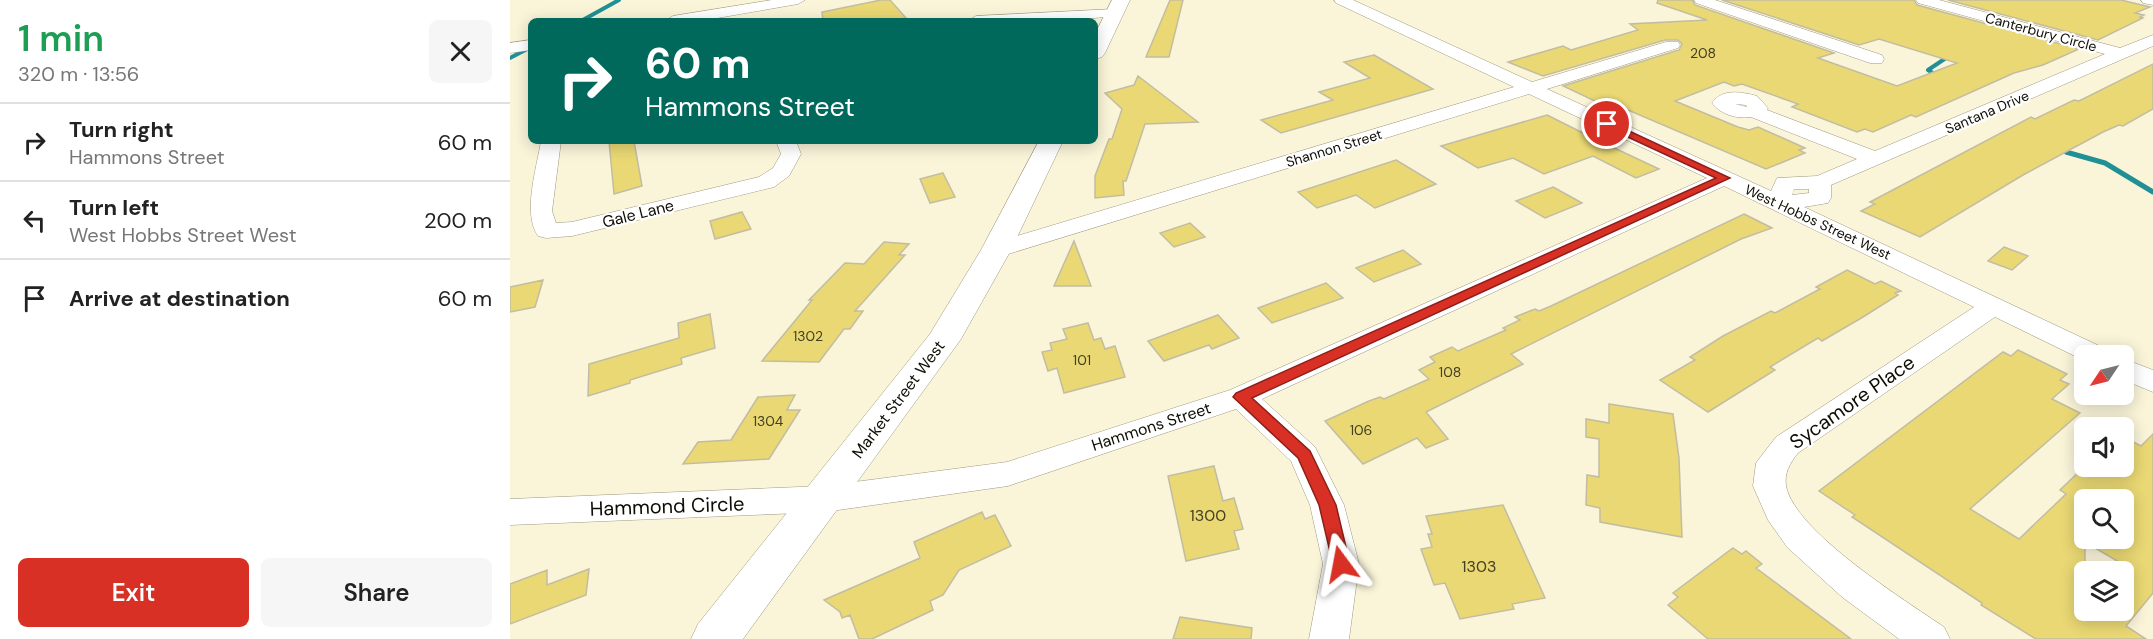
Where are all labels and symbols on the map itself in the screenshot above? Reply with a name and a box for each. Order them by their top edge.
street label: Canterbury Circle [1983,8,2099,56]
house number: 208 [1690,44,1716,62]
street label: Santana Drive [1942,86,2032,138]
pin [1581,98,1632,149]
street label: Shannon Street [1284,125,1384,171]
street label: West Hobbs Street West [1742,180,1894,264]
street label: Gale Lane [600,194,676,233]
house number: 1302 [793,327,823,345]
street label: Market Street West [847,336,950,462]
north arrow [2074,345,2134,405]
street label: Sycamore Place [1784,349,1920,455]
house number: 101 [1073,351,1091,369]
house number: 108 [1439,363,1461,381]
street label: Hammons Street [1089,397,1214,456]
house number: 1304 [753,412,784,430]
house number: 106 [1350,421,1372,439]
street label: Hammond Circle [589,490,745,522]
house number: 1300 [1190,505,1226,526]
position arrow [1309,532,1373,596]
house number: 1303 [1462,556,1496,577]

